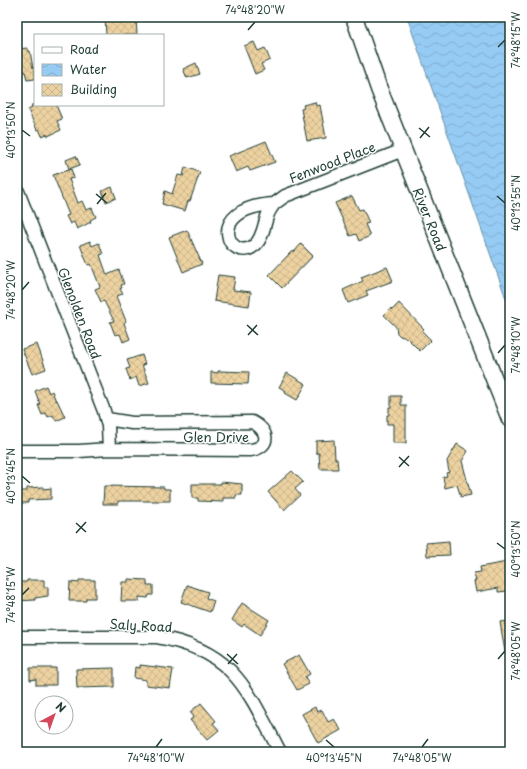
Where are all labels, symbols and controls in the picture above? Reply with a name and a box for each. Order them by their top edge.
text: 74°48'20"W [225,2,286,17]
text: 74°48'15"W [508,11,523,68]
legend [34,34,164,106]
text: Road [70,40,99,58]
text: Water [70,60,107,78]
text: Building [70,80,117,98]
text: 40°13'50"N [3,101,18,158]
street label: Fenwood Place [286,137,378,187]
text: 40°13'55"N [508,175,523,231]
street label: River Road [409,184,451,254]
text: 74°48'20"W [3,259,18,320]
street label: Glenolden Road [54,264,106,362]
text: 74°48'10"W [508,316,523,374]
street label: Glen Drive [183,427,249,446]
text: 40°13'45"N [3,448,18,504]
text: 40°13'50"N [508,520,523,577]
text: 74°48'15"W [3,566,18,623]
street label: Saly Road [109,614,173,636]
text: 74°48'05"W [508,621,523,680]
north arrow [34,695,74,735]
text: N [52,698,70,717]
text: 74°48'10"W [127,750,185,765]
text: 40°13'45"N [306,750,362,765]
text: 74°48'05"W [393,750,452,765]

